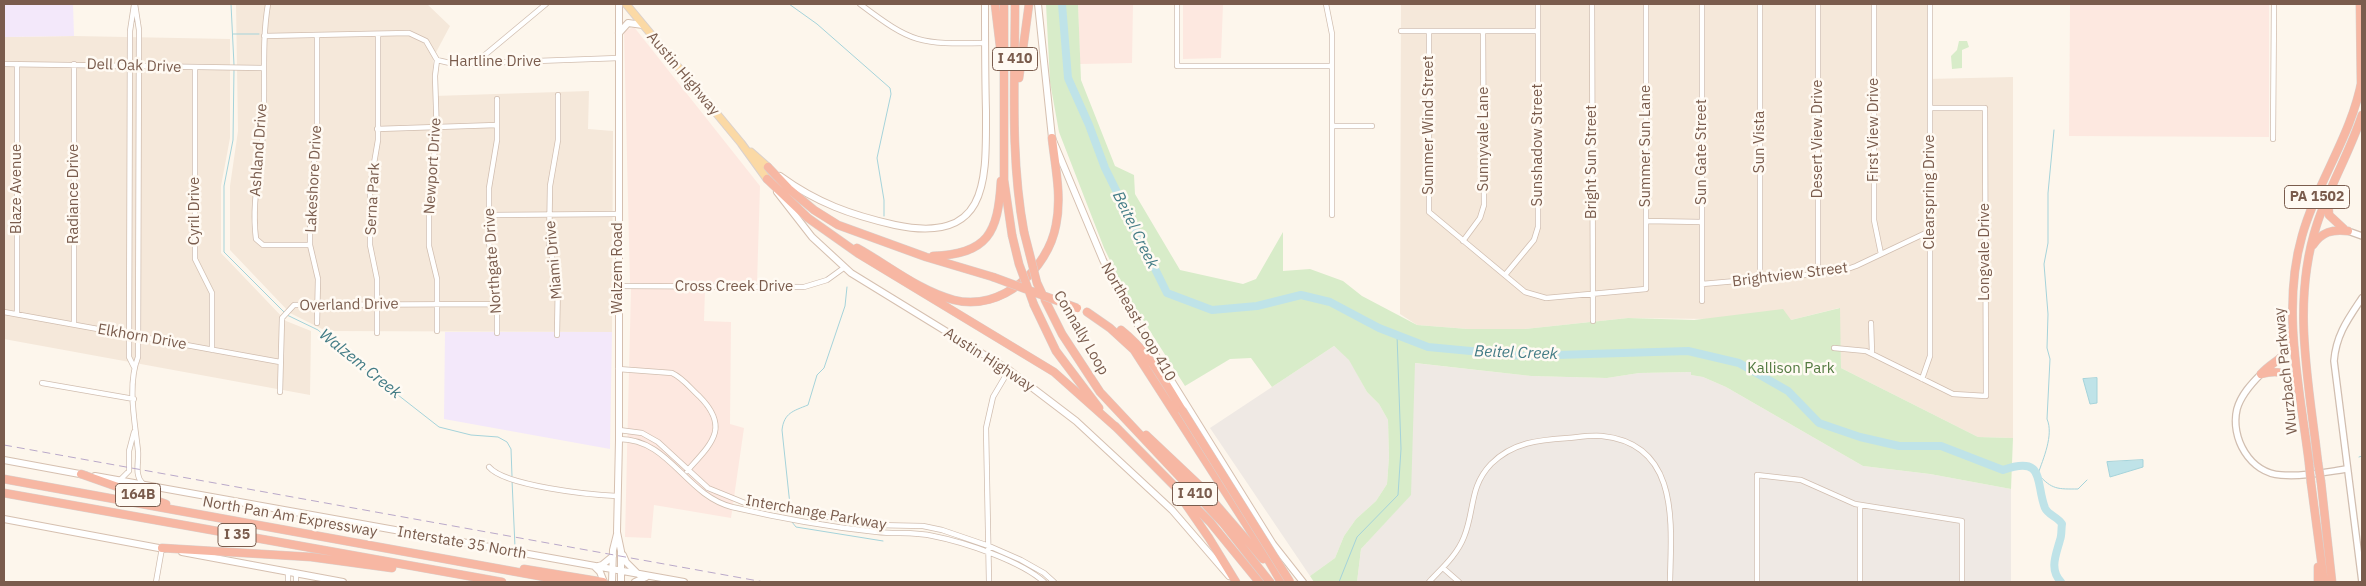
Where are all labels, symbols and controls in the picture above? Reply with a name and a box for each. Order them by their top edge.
street label: Austin Highway [643,28,723,120]
road number: I 410 [992,48,1038,70]
street label: Hartline Drive [449,53,541,71]
street label: Dell Oak Drive [86,55,182,77]
street label: Summer Wind Street [1420,55,1438,195]
street label: First View Drive [1865,78,1883,182]
street label: Desert View Drive [1809,79,1827,199]
street label: Sunshadow Street [1529,84,1547,206]
street label: Summer Sun Lane [1637,85,1655,207]
street label: Sunnyvale Lane [1475,86,1493,192]
street label: Sun Gate Street [1693,99,1711,205]
street label: Ashland Drive [247,103,271,197]
street label: Bright Sun Street [1583,105,1601,219]
street label: Sun Vista [1751,111,1769,173]
street label: Newport Drive [421,117,445,215]
street label: Lakeshore Drive [302,125,326,233]
street label: Clearspring Drive [1921,134,1939,250]
street label: Blaze Avenue [8,144,26,234]
street label: Radiance Drive [65,144,83,244]
street label: Serna Park [362,162,384,236]
street label: Cyril Drive [186,177,204,245]
road number: PA 1502 [2284,186,2350,208]
water label: Beitel Creek [1108,188,1162,272]
street label: Longvale Drive [1976,203,1994,301]
street label: Northgate Drive [480,207,506,315]
street label: Miami Drive [542,220,566,300]
street label: Walzem Road [609,222,627,314]
street label: Northeast Loop 410 [1097,259,1179,385]
street label: Brightview Street [1731,259,1849,291]
street label: Cross Creek Drive [675,278,793,296]
street label: Connally Loop [1050,288,1112,378]
street label: Overland Drive [299,295,399,315]
street label: Wurzbach Parkway [2270,307,2302,435]
street label: Elkhorn Drive [96,320,188,354]
street label: Austin Highway [941,324,1037,396]
water label: Walzem Creek [315,325,405,403]
water label: Beitel Creek [1474,342,1558,364]
park label: Kallison Park [1747,360,1835,378]
road number: I 410 [1172,482,1218,506]
road number: 164B [116,484,160,506]
street label: Interchange Parkway [744,492,888,534]
street label: North Pan Am Expressway [201,493,379,541]
street label: Interstate 35 North [396,523,528,563]
road number: I 35 [218,524,256,546]

